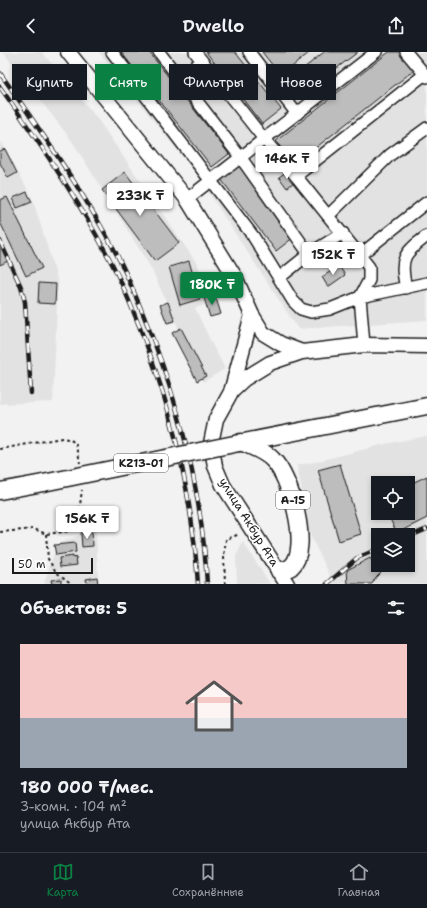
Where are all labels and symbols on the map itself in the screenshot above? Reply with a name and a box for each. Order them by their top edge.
pin: 146K ₸ [254,146,320,180]
pin: 233K ₸ [107,183,173,217]
pin: 152K ₸ [300,242,366,276]
pin: 180K ₸ [179,272,245,306]
road number: KZ13-01 [114,454,168,472]
street label: улица Акбур Ата [215,475,283,570]
road number: A-15 [276,491,310,509]
pin: 156K ₸ [54,506,120,540]
scale bar [12,556,93,575]

